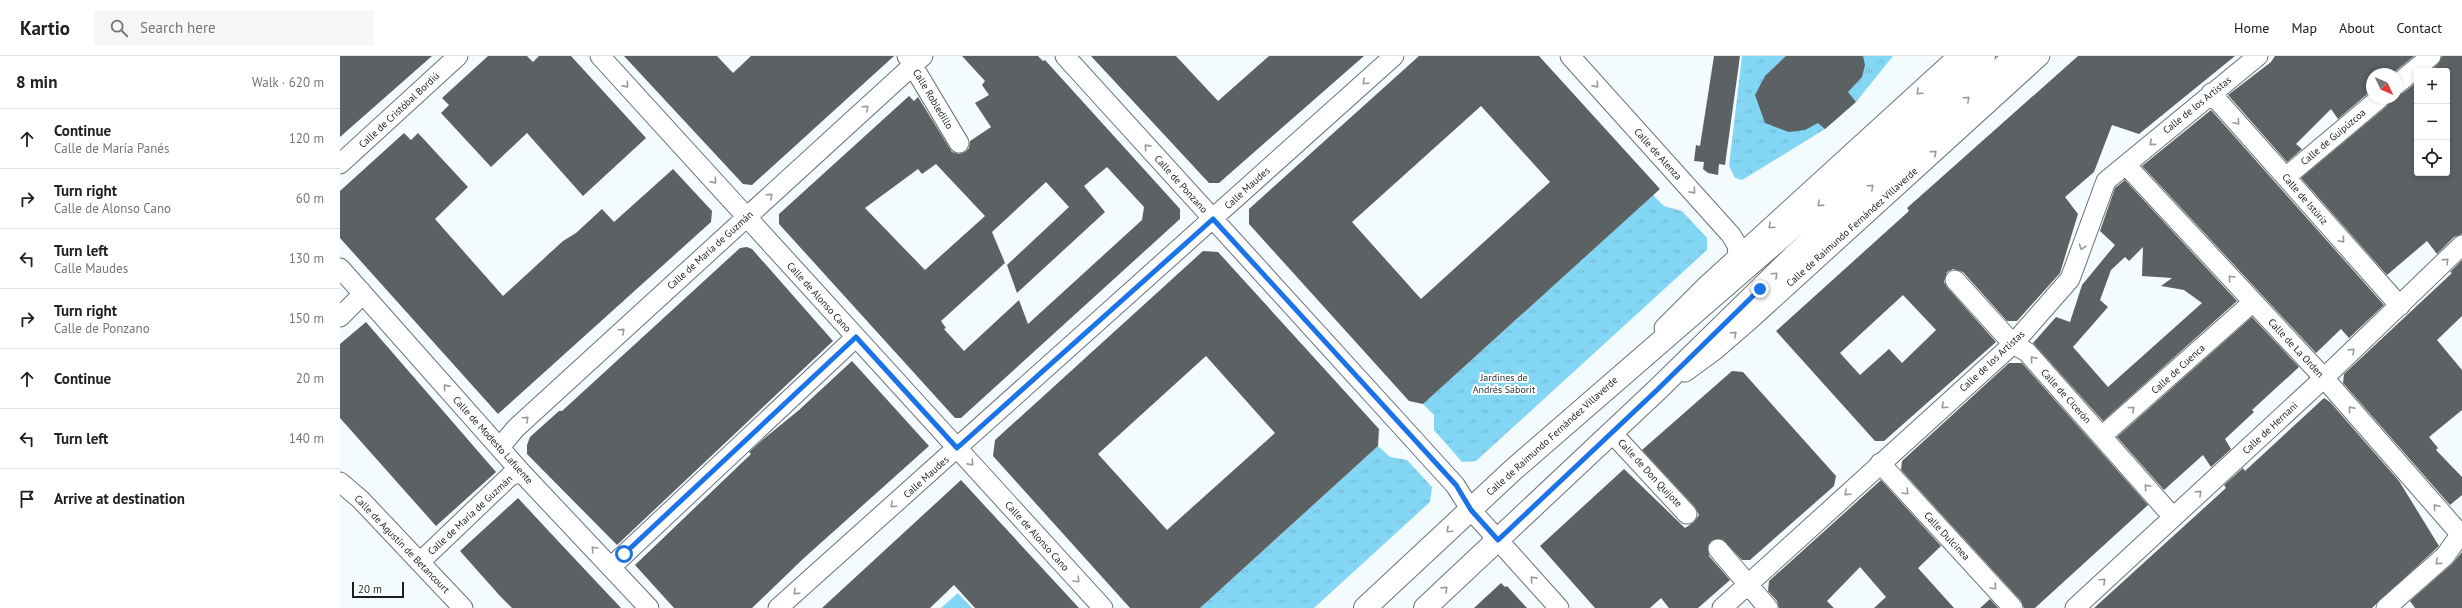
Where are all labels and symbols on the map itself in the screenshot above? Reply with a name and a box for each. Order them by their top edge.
street label: Calle Robledillo [910,67,956,131]
north arrow [2366,68,2402,104]
street label: Calle de Cristóbal Bordiú [356,69,442,151]
street label: Calle de los Artistas [2160,73,2234,137]
one-way arrow [1363,77,1370,84]
one-way arrow [621,80,629,88]
one-way arrow [1591,80,1598,88]
one-way arrow [1916,87,1924,94]
one-way arrow [1962,97,1970,104]
one-way arrow [861,106,869,113]
street label: Calle de Guipúzcoa [2298,106,2368,168]
one-way arrow [2232,117,2240,125]
street label: Calle de Alenza [1631,125,1685,183]
one-way arrow [2149,138,2156,145]
one-way arrow [1145,144,1152,152]
one-way arrow [1929,150,1937,158]
street label: Calle de Ponzano [1152,152,1210,216]
street label: Calle Maudes [1221,164,1273,212]
street label: Calle de Raimundo Fernández Villaverde [1784,165,1920,289]
street label: Calle de Istúriz [2279,171,2331,227]
one-way arrow [709,176,716,184]
one-way arrow [1866,184,1873,191]
one-way arrow [1688,187,1695,194]
one-way arrow [765,193,773,201]
one-way arrow [1817,199,1825,207]
street label: Calle de María de Guzmán [664,208,756,292]
one-way arrow [1768,222,1776,229]
one-way arrow [2337,235,2344,243]
one-way arrow [2078,243,2087,250]
one-way arrow [2441,258,2449,265]
street label: Calle de Alonso Cano [784,259,854,335]
one-way arrow [1770,272,1778,280]
one-way arrow [2228,275,2235,283]
route end [1751,280,1769,298]
street label: Calle de La Orden [2265,316,2327,380]
street label: Calle de los Artistas [1957,327,2027,395]
one-way arrow [617,328,625,336]
one-way arrow [1729,332,1736,339]
street label: Calle de Cuenca [2148,341,2208,397]
one-way arrow [2347,348,2355,356]
one-way arrow [2030,356,2037,364]
street label: Calle de Cicerón [2038,366,2094,426]
park label: Jardines de Andrés Saborit [1473,371,1536,396]
street label: Calle de Raimundo Fernández Villaverde [1484,374,1620,498]
one-way arrow [443,384,450,392]
street label: Calle de Modesto Lafuente [450,393,536,487]
street label: Calle de Hernani [2240,399,2300,457]
one-way arrow [1941,402,1948,409]
one-way arrow [2349,406,2356,413]
one-way arrow [2127,407,2135,414]
one-way arrow [521,416,529,423]
street label: Calle de Don Quijote [1615,436,1685,510]
street label: Calle Maudes [900,453,952,501]
one-way arrow [966,459,973,466]
street label: Calle de María de Guzmán [425,472,515,558]
one-way arrow [2145,484,2152,492]
one-way arrow [1901,487,1909,495]
one-way arrow [1844,488,1852,496]
one-way arrow [2194,491,2202,498]
street label: Calle de Agustín de Betancourt [352,492,453,596]
street label: Calle de Alonso Cano [1002,498,1072,574]
one-way arrow [891,501,898,508]
one-way arrow [2434,504,2441,512]
street label: Calle Dulcinea [1921,509,1973,563]
one-way arrow [1447,525,1454,532]
route start [615,545,633,563]
one-way arrow [591,546,599,554]
one-way arrow [2435,558,2443,565]
one-way arrow [1073,575,1080,583]
one-way arrow [1530,576,1538,584]
one-way arrow [2098,579,2106,586]
scale bar [352,580,404,599]
one-way arrow [1990,582,1997,590]
one-way arrow [1441,586,1448,593]
one-way arrow [794,587,801,594]

